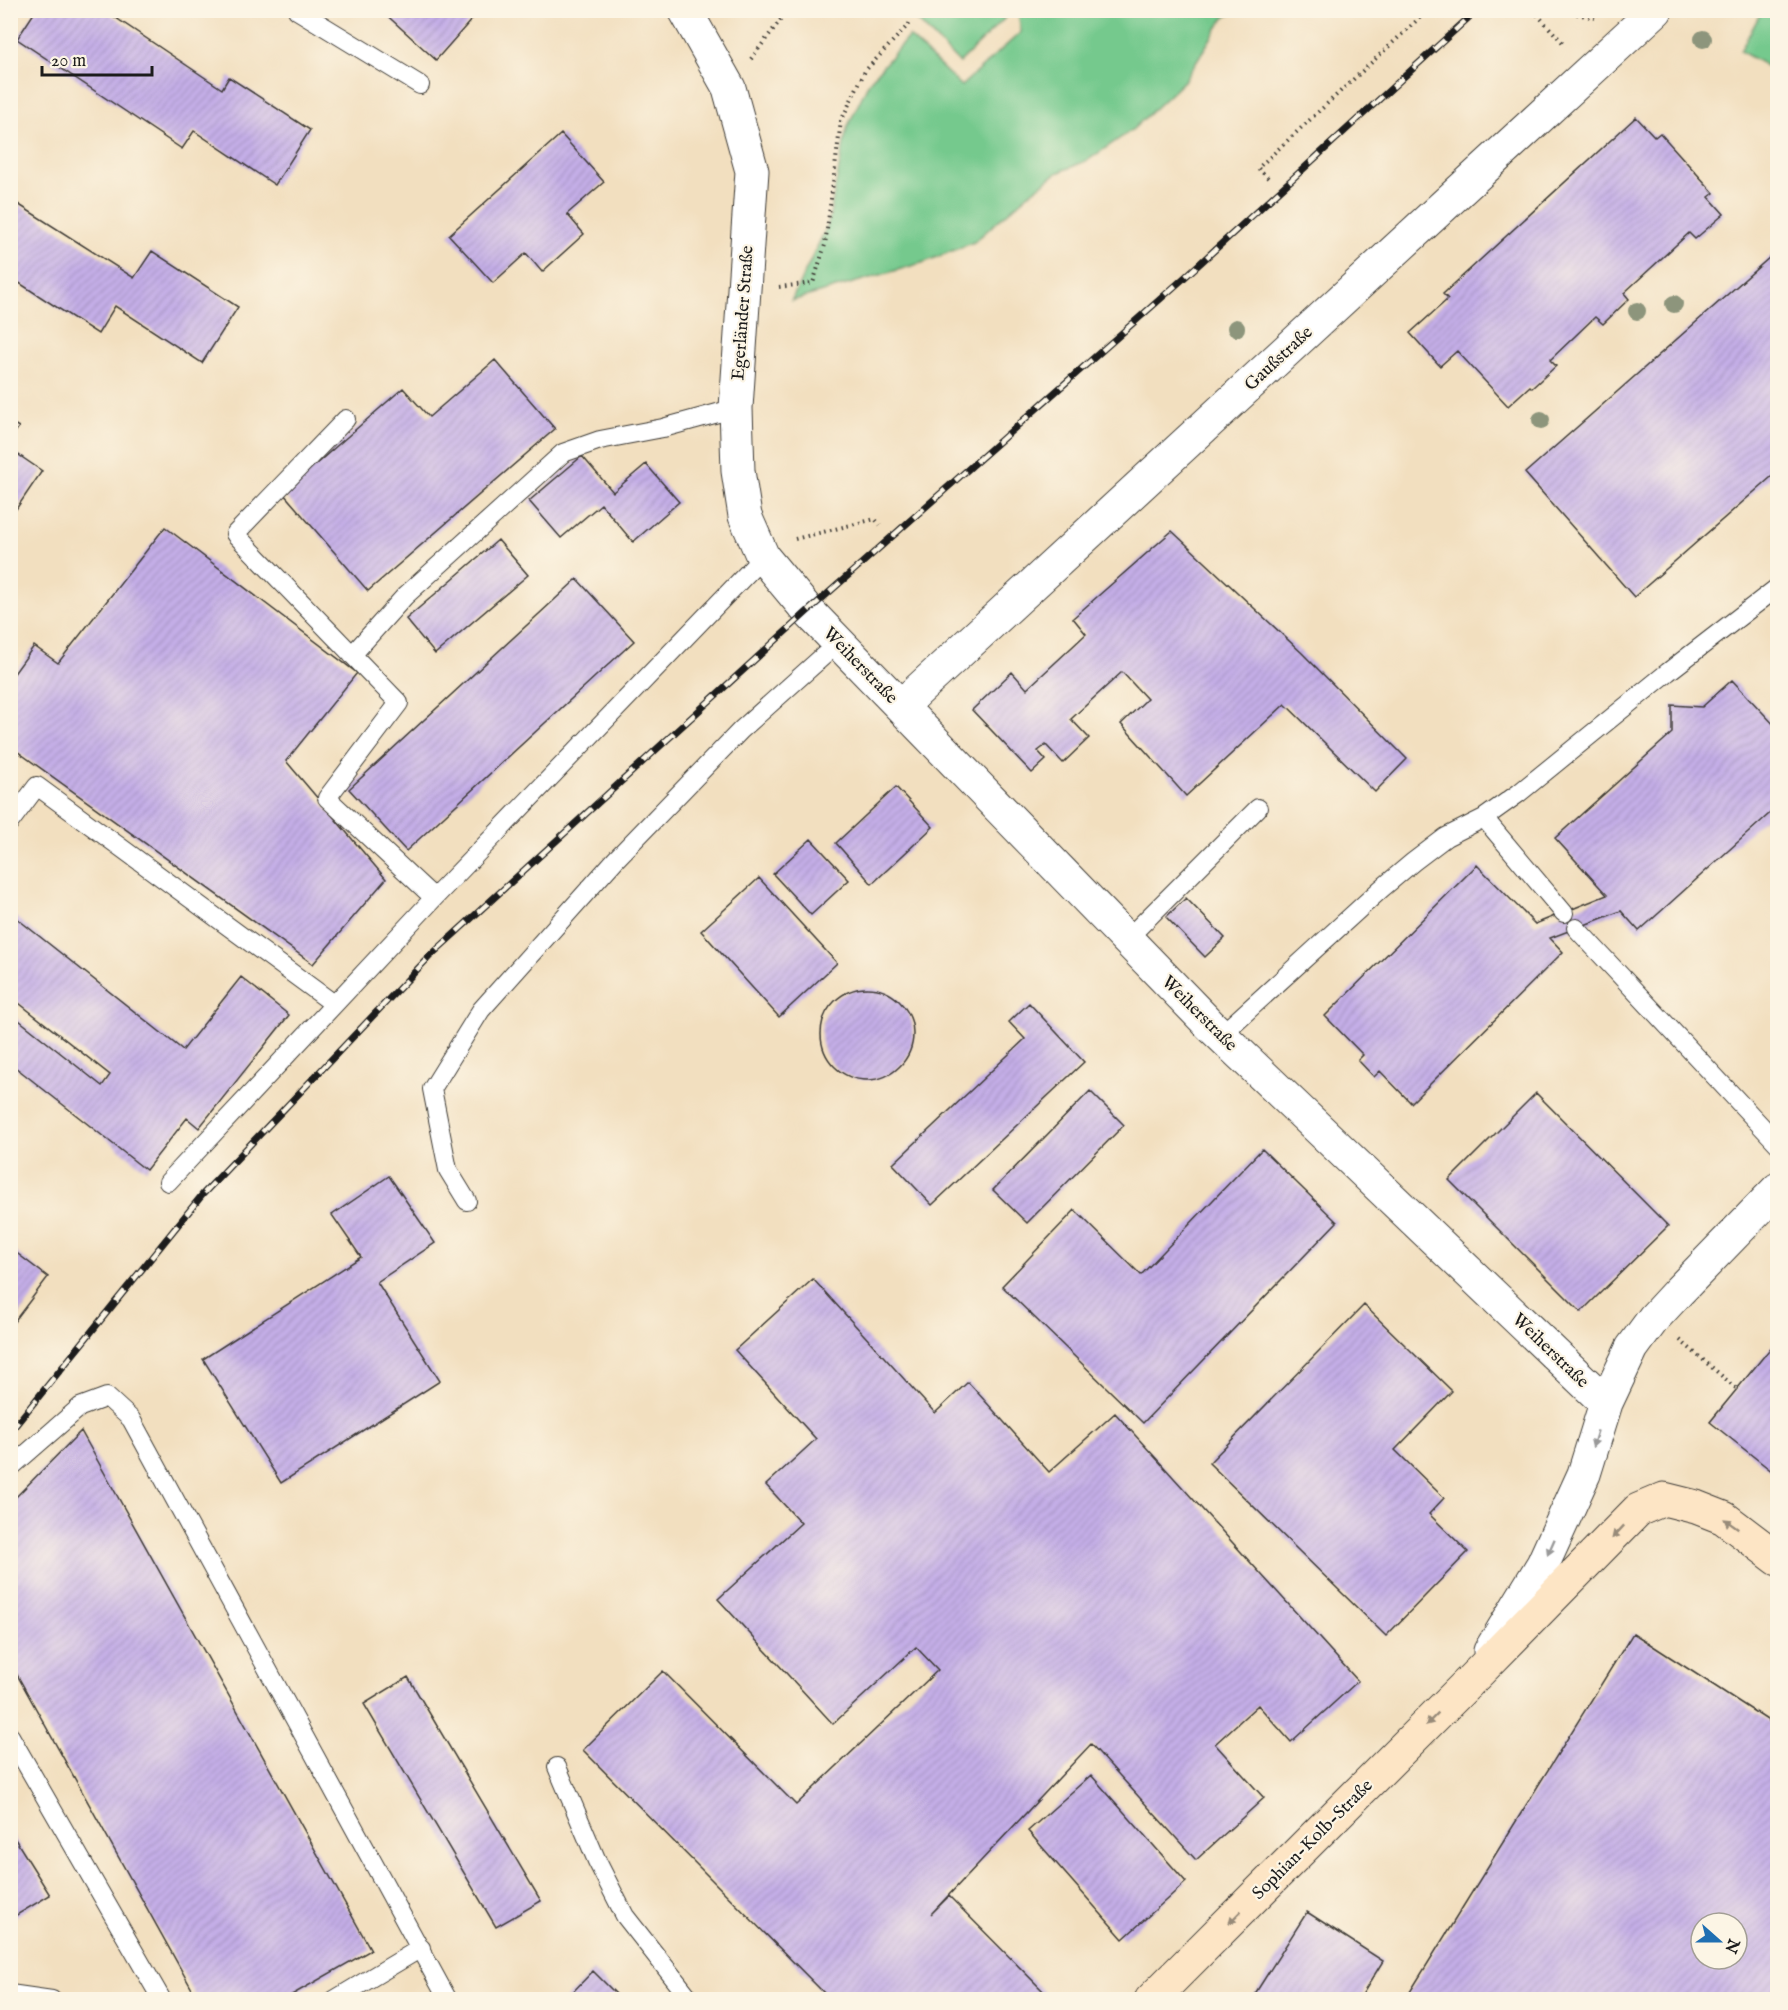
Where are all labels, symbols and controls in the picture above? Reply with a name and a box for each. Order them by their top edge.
scale bar [42,39,152,77]
text: 20 m [51,50,86,73]
street label: Egerländer Straße [727,245,760,381]
street label: Gaußstraße [1240,322,1318,397]
street label: Weiherstraße [818,623,902,709]
street label: Weiherstraße [1156,971,1242,1057]
street label: Weiherstraße [1507,1309,1593,1393]
one-way arrow [1590,1430,1599,1448]
one-way arrow [1724,1518,1740,1530]
one-way arrow [1611,1524,1625,1538]
one-way arrow [1546,1538,1556,1556]
one-way arrow [1425,1712,1439,1727]
street label: Sophian-Kolb-Straße [1248,1775,1378,1905]
one-way arrow [1228,1909,1242,1923]
north arrow [1689,1911,1749,1971]
text: N [1719,1935,1743,1956]

